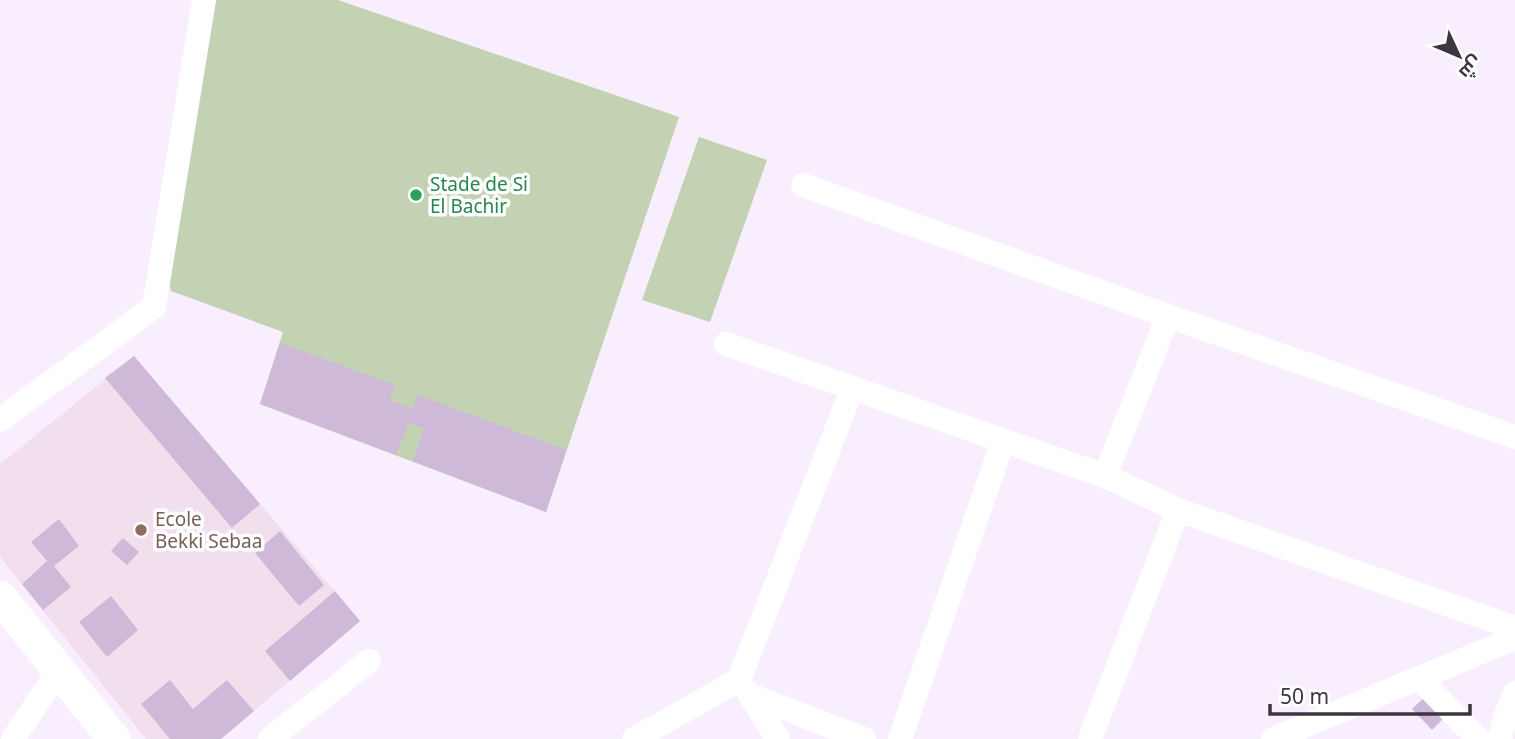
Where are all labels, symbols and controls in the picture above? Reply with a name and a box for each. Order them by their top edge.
north arrow [1424,21,1494,91]
text: ش [1453,50,1489,86]
place label: Stade de Si El Bachir [430,171,528,219]
marker: Stade de Si El Bachir [408,187,424,203]
place label: Ecole Bekki Sebaa [155,506,262,554]
marker: Ecole Bekki Sebaa [133,522,149,538]
scale bar [1270,672,1470,716]
text: 50 m [1280,682,1329,710]

